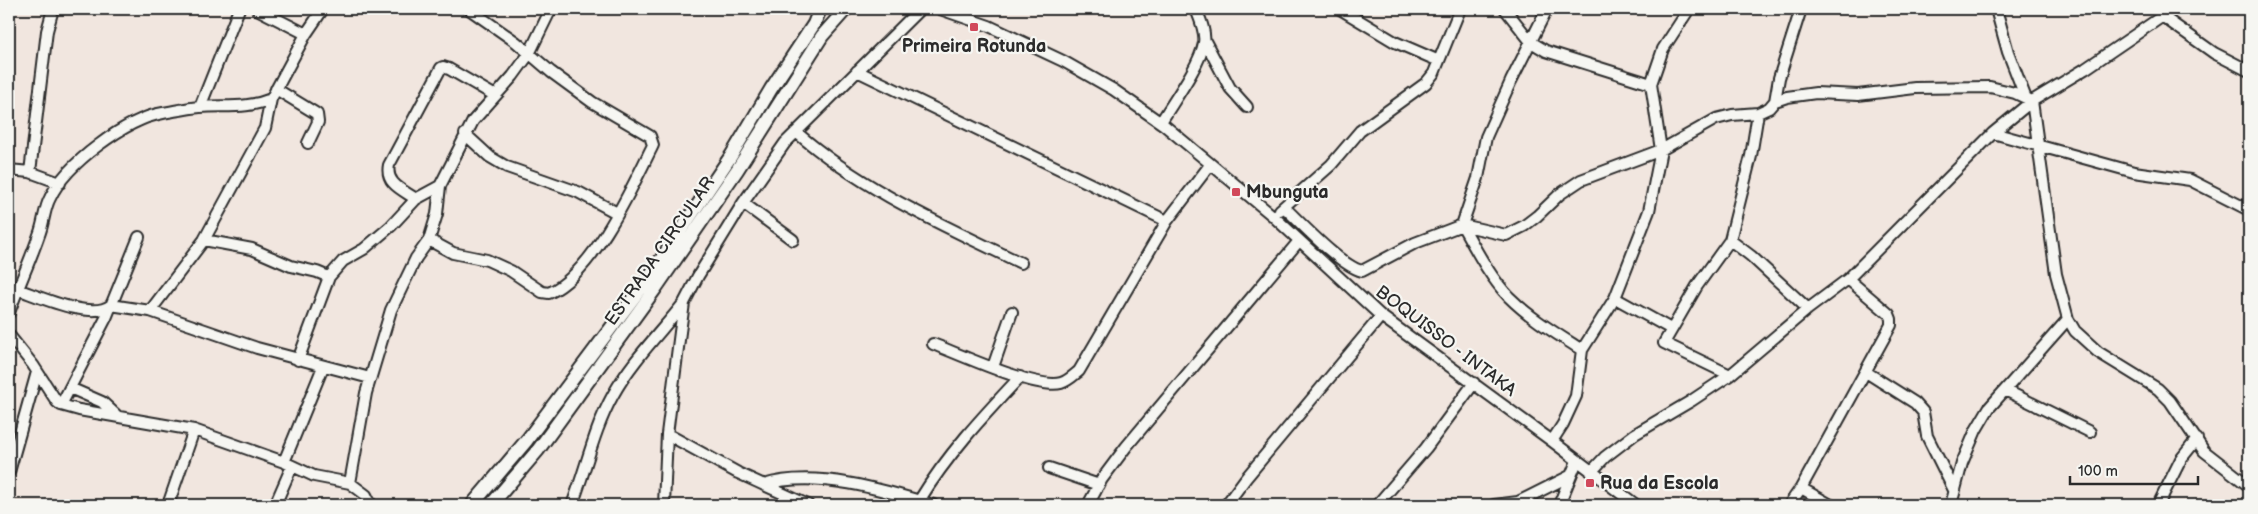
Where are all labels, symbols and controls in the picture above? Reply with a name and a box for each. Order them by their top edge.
marker: Primeira Rotunda [968,21,980,33]
place label: Primeira Rotunda [902,36,1046,57]
street label: ESTRADA CIRCULAR [601,172,719,329]
place label: Mbunguta [1246,182,1329,203]
marker: Mbunguta [1230,186,1242,198]
street label: BOQUISSO - INTAKA [1372,281,1520,401]
scale bar [2070,454,2198,486]
text: 100 m [2078,462,2118,481]
place label: Rua da Escola [1600,473,1719,494]
marker: Rua da Escola [1584,477,1596,489]

